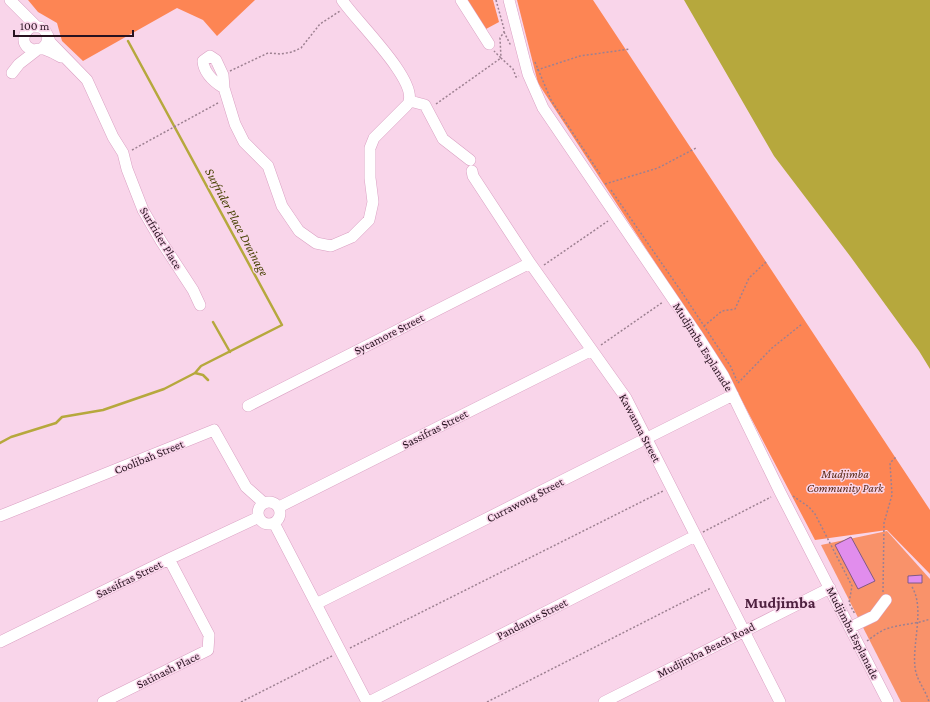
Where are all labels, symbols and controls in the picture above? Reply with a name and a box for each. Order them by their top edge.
scale bar [14,12,133,38]
text: 100 m [20,19,50,33]
water label: Surfrider Place Drainage [202,165,272,279]
street label: Surfrider Place [137,204,185,272]
street label: Mudjimba Esplanade [670,300,736,394]
street label: Sycamore Street [352,310,427,358]
street label: Kawanna Street [616,391,664,465]
street label: Sassifras Street [400,406,471,452]
street label: Coolibah Street [112,436,187,477]
park label: Mudjimba Community Park [807,467,884,495]
street label: Currawong Street [484,474,567,525]
street label: Sassifras Street [94,556,165,601]
street label: Mudjimba Esplanade [824,584,882,682]
district label: Mudjimba [745,594,816,612]
street label: Pandanus Street [494,595,571,643]
street label: Mudjimba Beach Road [655,619,758,681]
street label: Satinash Place [134,649,202,691]

